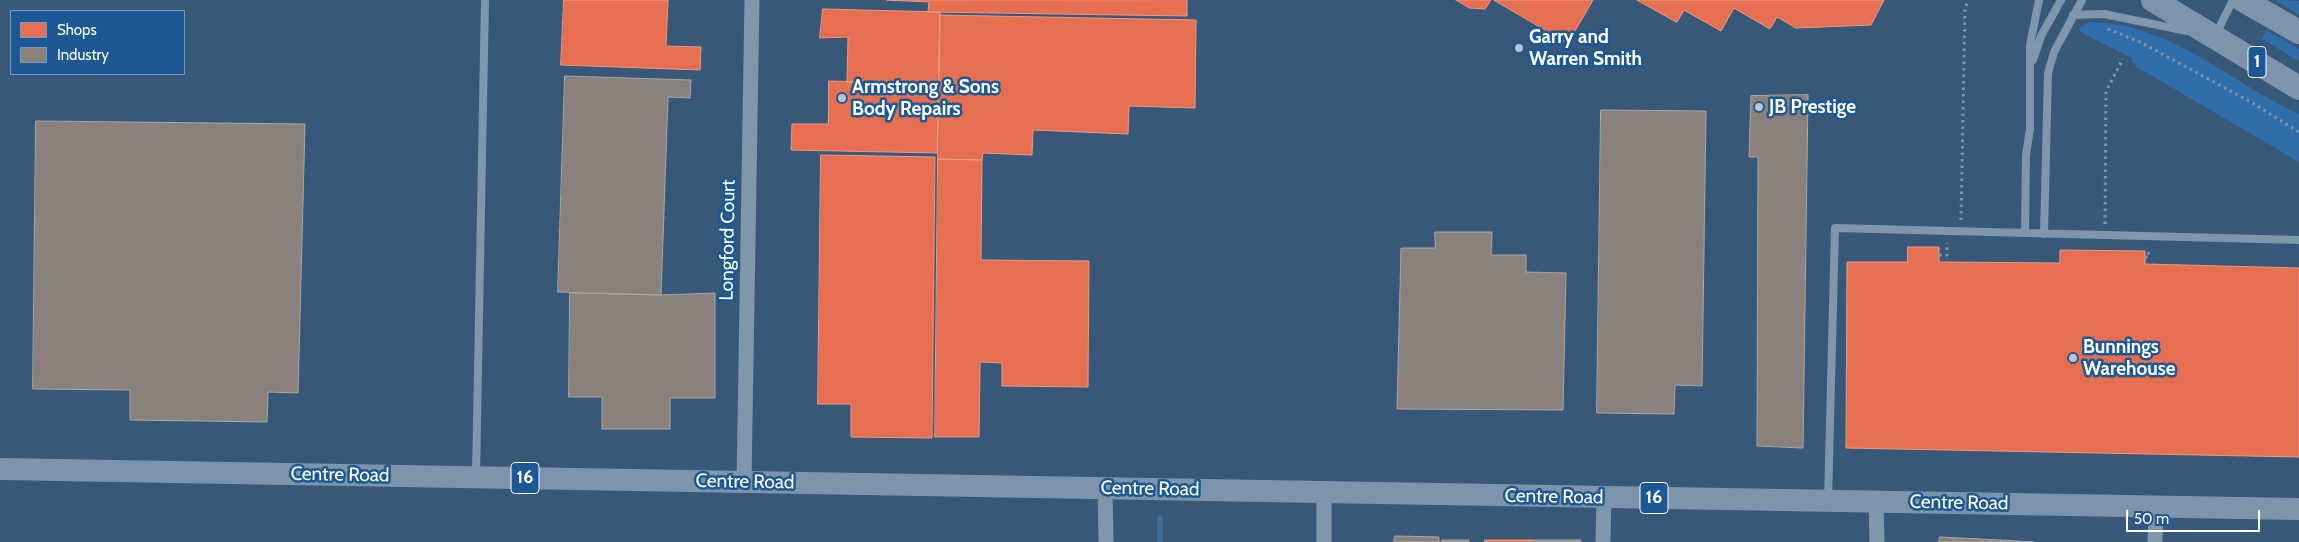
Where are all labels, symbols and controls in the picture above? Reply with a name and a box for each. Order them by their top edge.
legend [10,10,185,75]
text: Shops [57,21,97,39]
place label: Garry and Warren Smith [1529,26,1642,70]
marker: Garry and Warren Smith [1513,42,1525,54]
text: Industry [57,46,109,64]
road number: 1 [2248,46,2266,78]
place label: Armstrong & Sons Body Repairs [852,76,999,120]
marker: Armstrong & Sons Body Repairs [836,92,848,104]
place label: JB Prestige [1769,96,1856,118]
marker: JB Prestige [1753,101,1765,113]
street label: Longford Court [716,179,740,301]
place label: Bunnings Warehouse [2083,336,2176,380]
marker: Bunnings Warehouse [2067,352,2079,364]
road number: 16 [511,462,539,493]
street label: Centre Road [290,463,390,487]
street label: Centre Road [695,470,795,494]
street label: Centre Road [1100,477,1200,501]
road number: 16 [1640,482,1668,514]
street label: Centre Road [1504,485,1604,509]
street label: Centre Road [1909,491,2009,515]
scale bar [2129,500,2263,532]
text: 50 m [2134,510,2169,528]

